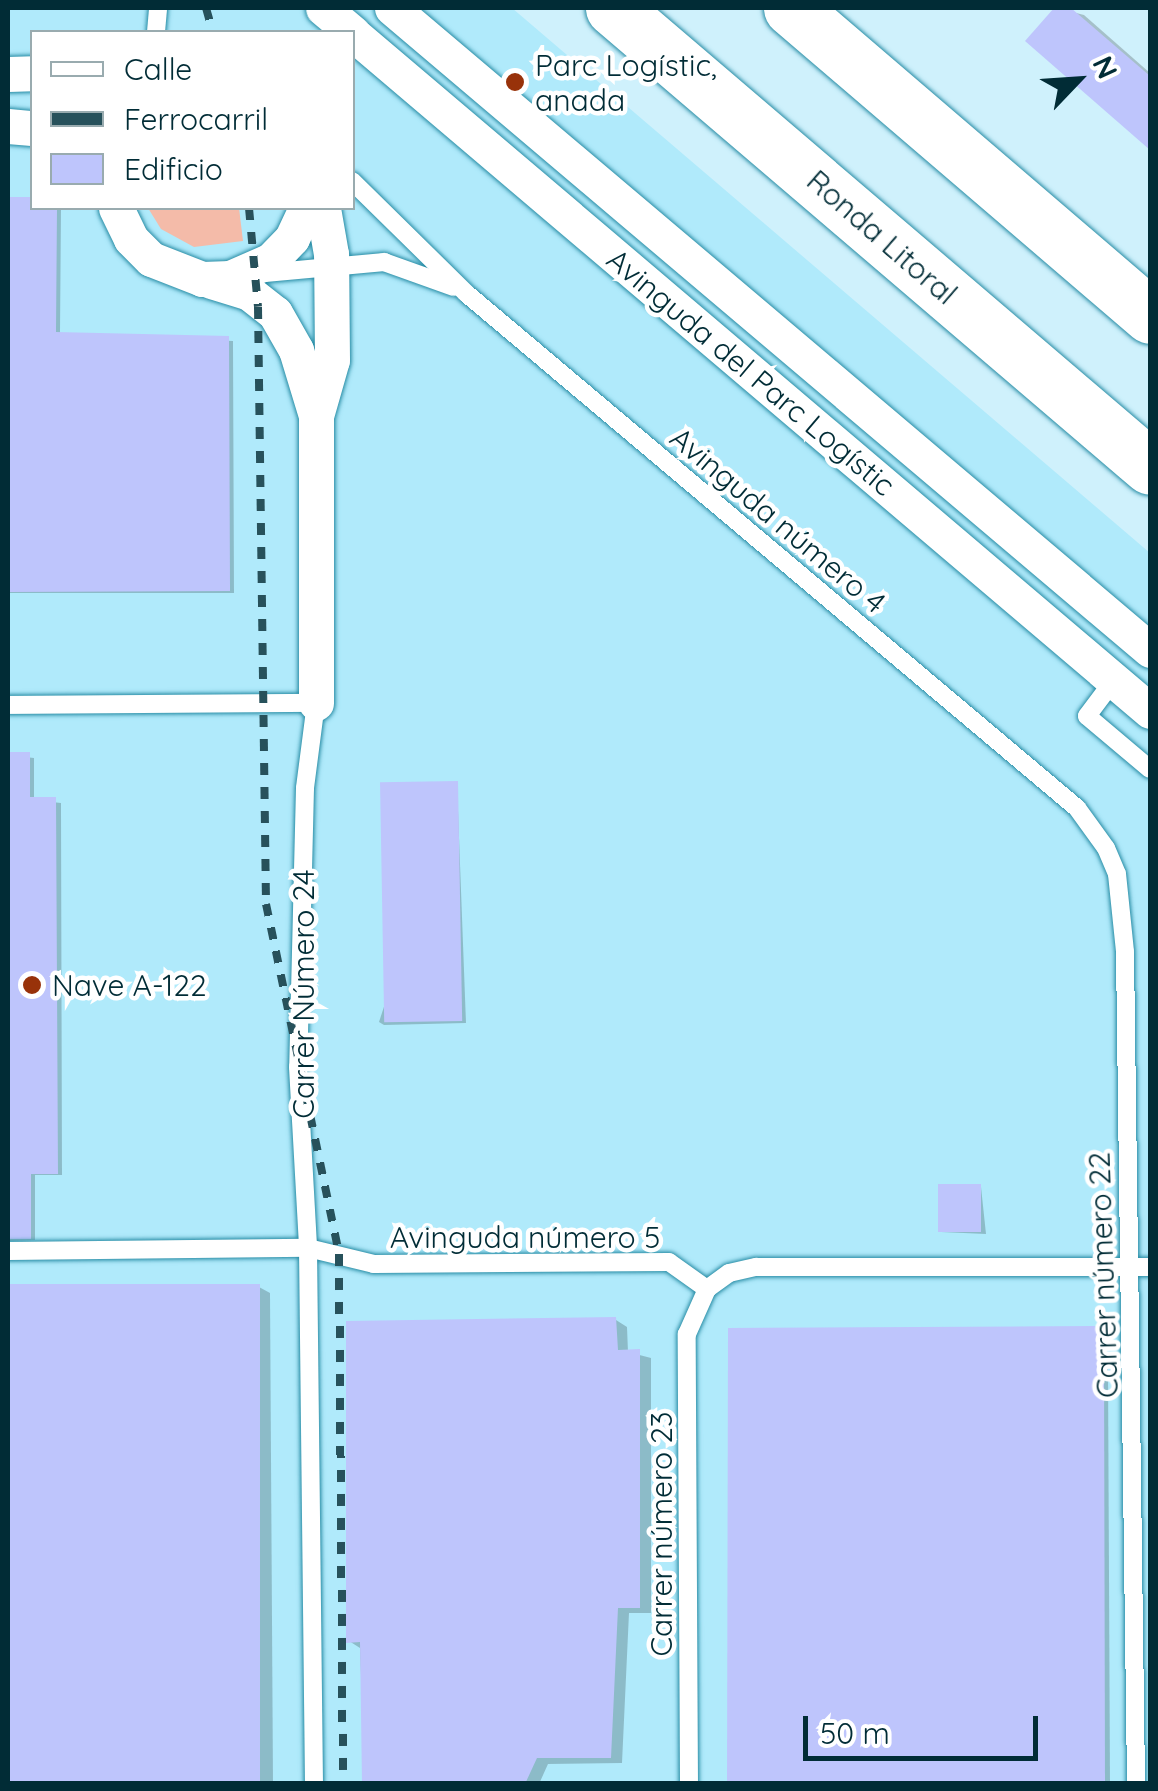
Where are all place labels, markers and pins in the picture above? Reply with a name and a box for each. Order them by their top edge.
place label: Parc Logístic, anada [535,47,717,118]
marker: Parc Logístic, anada [504,71,526,93]
place label: Nave A-122 [52,967,207,1003]
marker: Nave A-122 [21,974,43,996]

